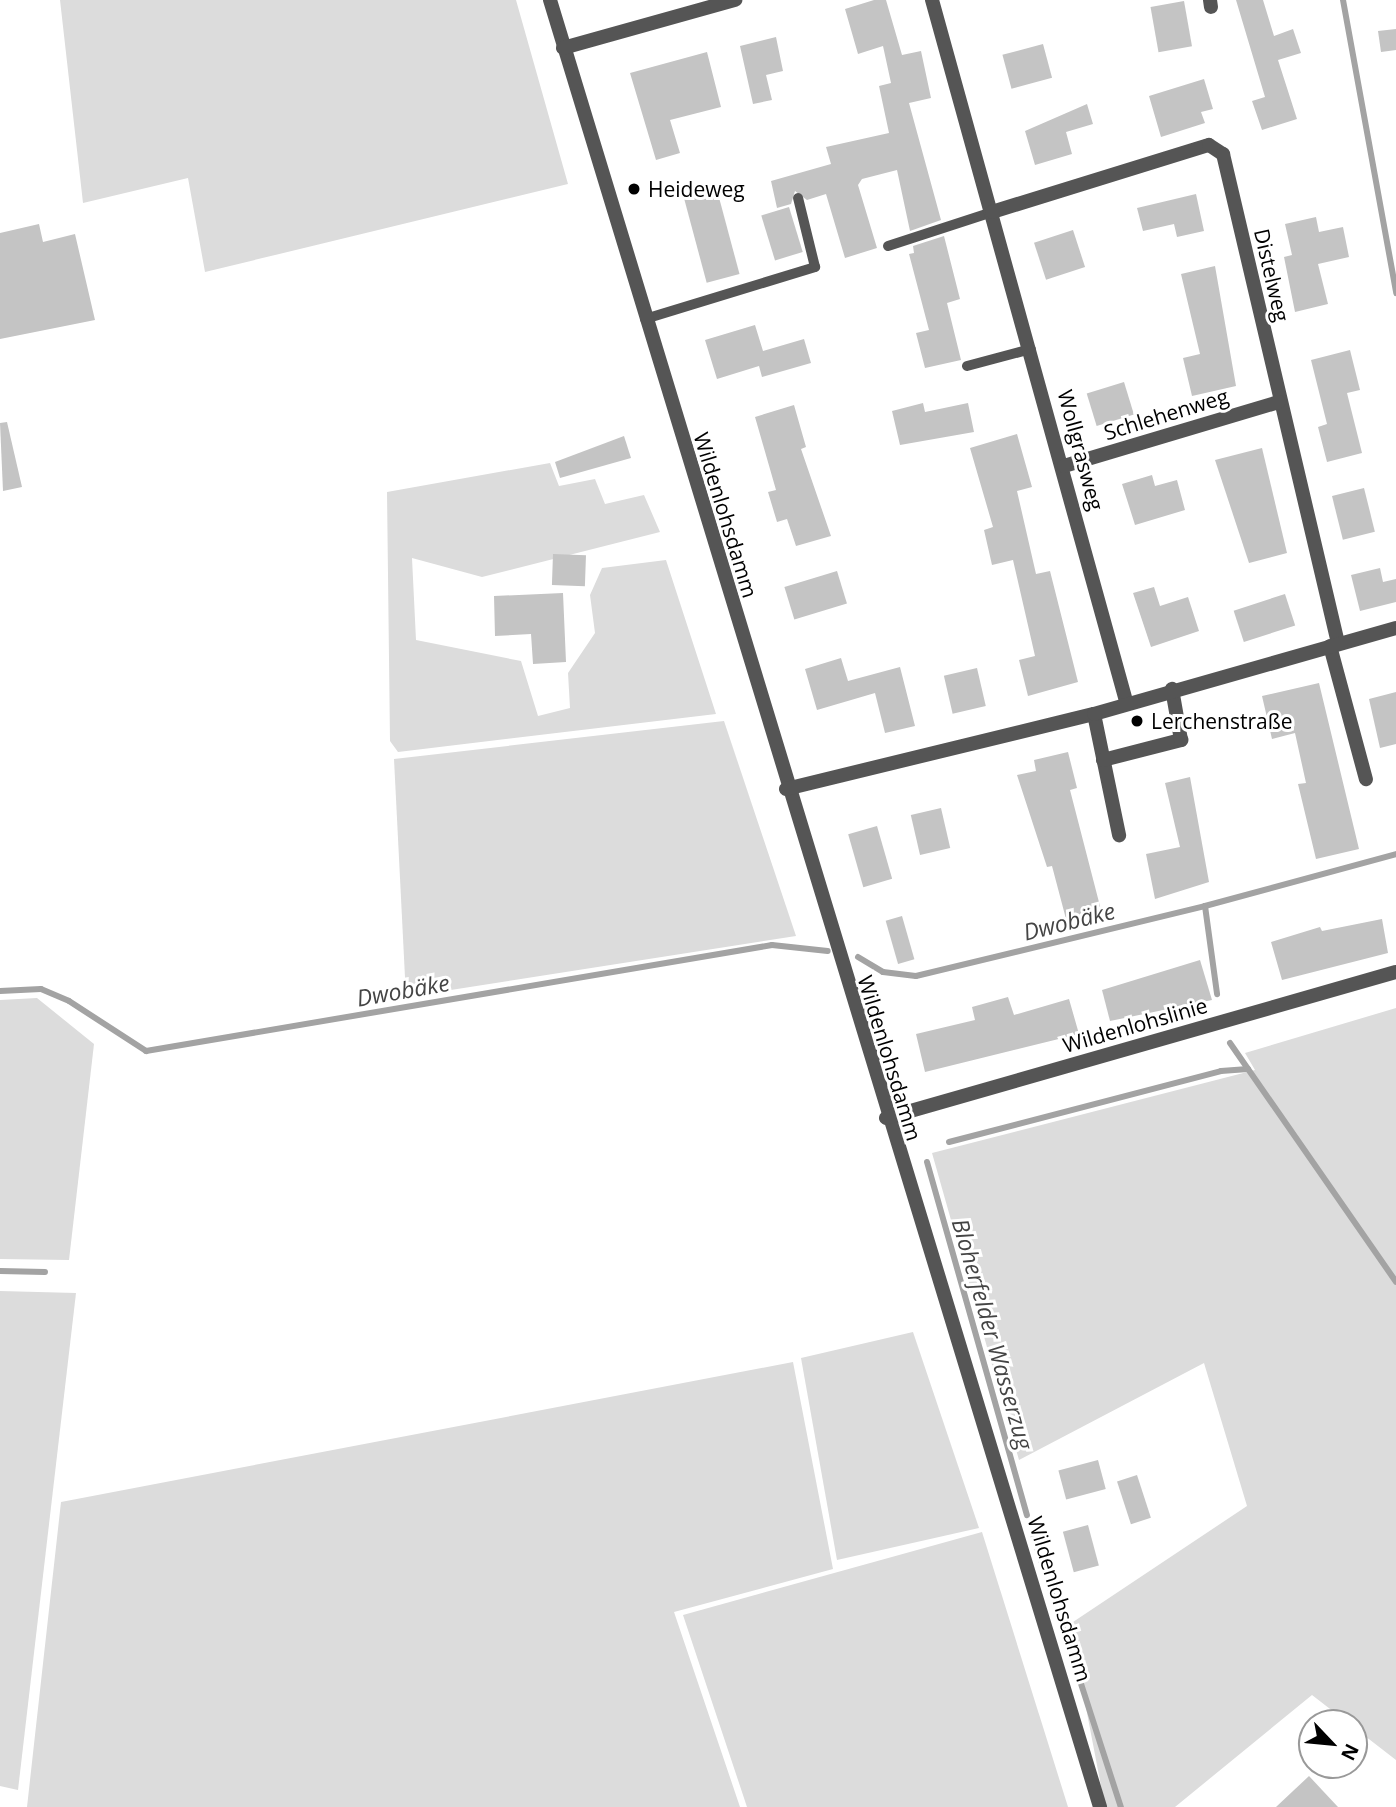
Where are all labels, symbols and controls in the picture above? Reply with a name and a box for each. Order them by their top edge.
place label: Heideweg [648,176,745,202]
marker: Heideweg [626,181,642,197]
street label: Distelweg [1249,226,1295,324]
street label: Schlehenweg [1101,383,1231,445]
street label: Wollgrasweg [1053,387,1109,513]
street label: Wildenlohsdamm [689,429,763,601]
place label: Lerchenstraße [1151,708,1293,734]
marker: Lerchenstraße [1129,713,1145,729]
water label: Dwobäke [1020,896,1118,946]
water label: Dwobäke [354,968,452,1012]
street label: Wildenlohsdamm [853,972,927,1144]
street label: Wildenlohslinie [1060,992,1210,1058]
water label: Bloherfelder Wasserzug [947,1215,1039,1453]
street label: Wildenlohsdamm [1023,1513,1097,1685]
north arrow [1298,1709,1368,1779]
text: N [1335,1740,1365,1765]

